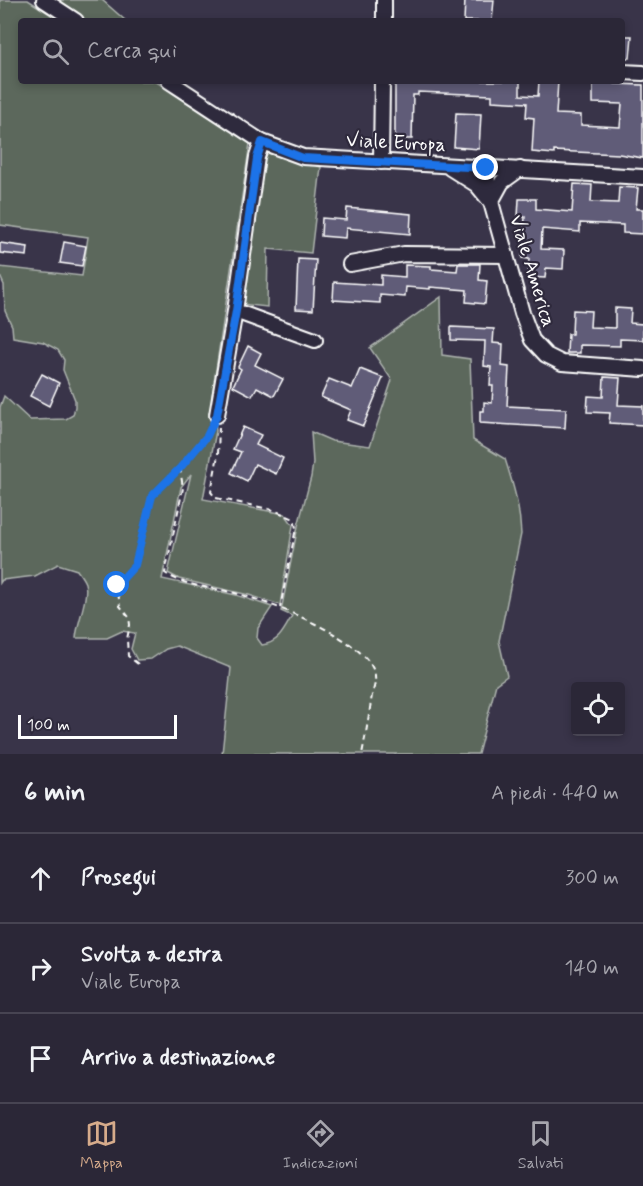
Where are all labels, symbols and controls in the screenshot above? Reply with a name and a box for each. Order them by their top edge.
search box [18,18,625,84]
icon: search [39,35,72,68]
text: Cerca qui [87,37,177,65]
street label: Viale Europa [345,127,447,159]
route end [472,154,498,180]
street label: Viale America [502,212,562,330]
route start [103,571,129,597]
map controls [571,682,625,736]
button: locate [571,682,625,736]
scale bar [18,712,177,740]
text: 100 m [27,715,70,736]
text: 6 min [24,776,86,810]
text: A piedi · 440 m [491,780,619,807]
icon: ahead [24,862,57,895]
text: Prosegui [81,864,156,892]
text: 300 m [565,865,619,892]
text: Svolta a destra [81,941,223,969]
icon: right [24,952,57,985]
text: 140 m [565,955,619,982]
text: Viale Europa [81,969,181,996]
icon: arrive [24,1042,57,1075]
text: Arrivo a destinazione [81,1044,275,1072]
tab: Mappa [80,1117,123,1174]
tab: Indicazioni [283,1117,358,1174]
tab: Salvati [518,1117,563,1174]

